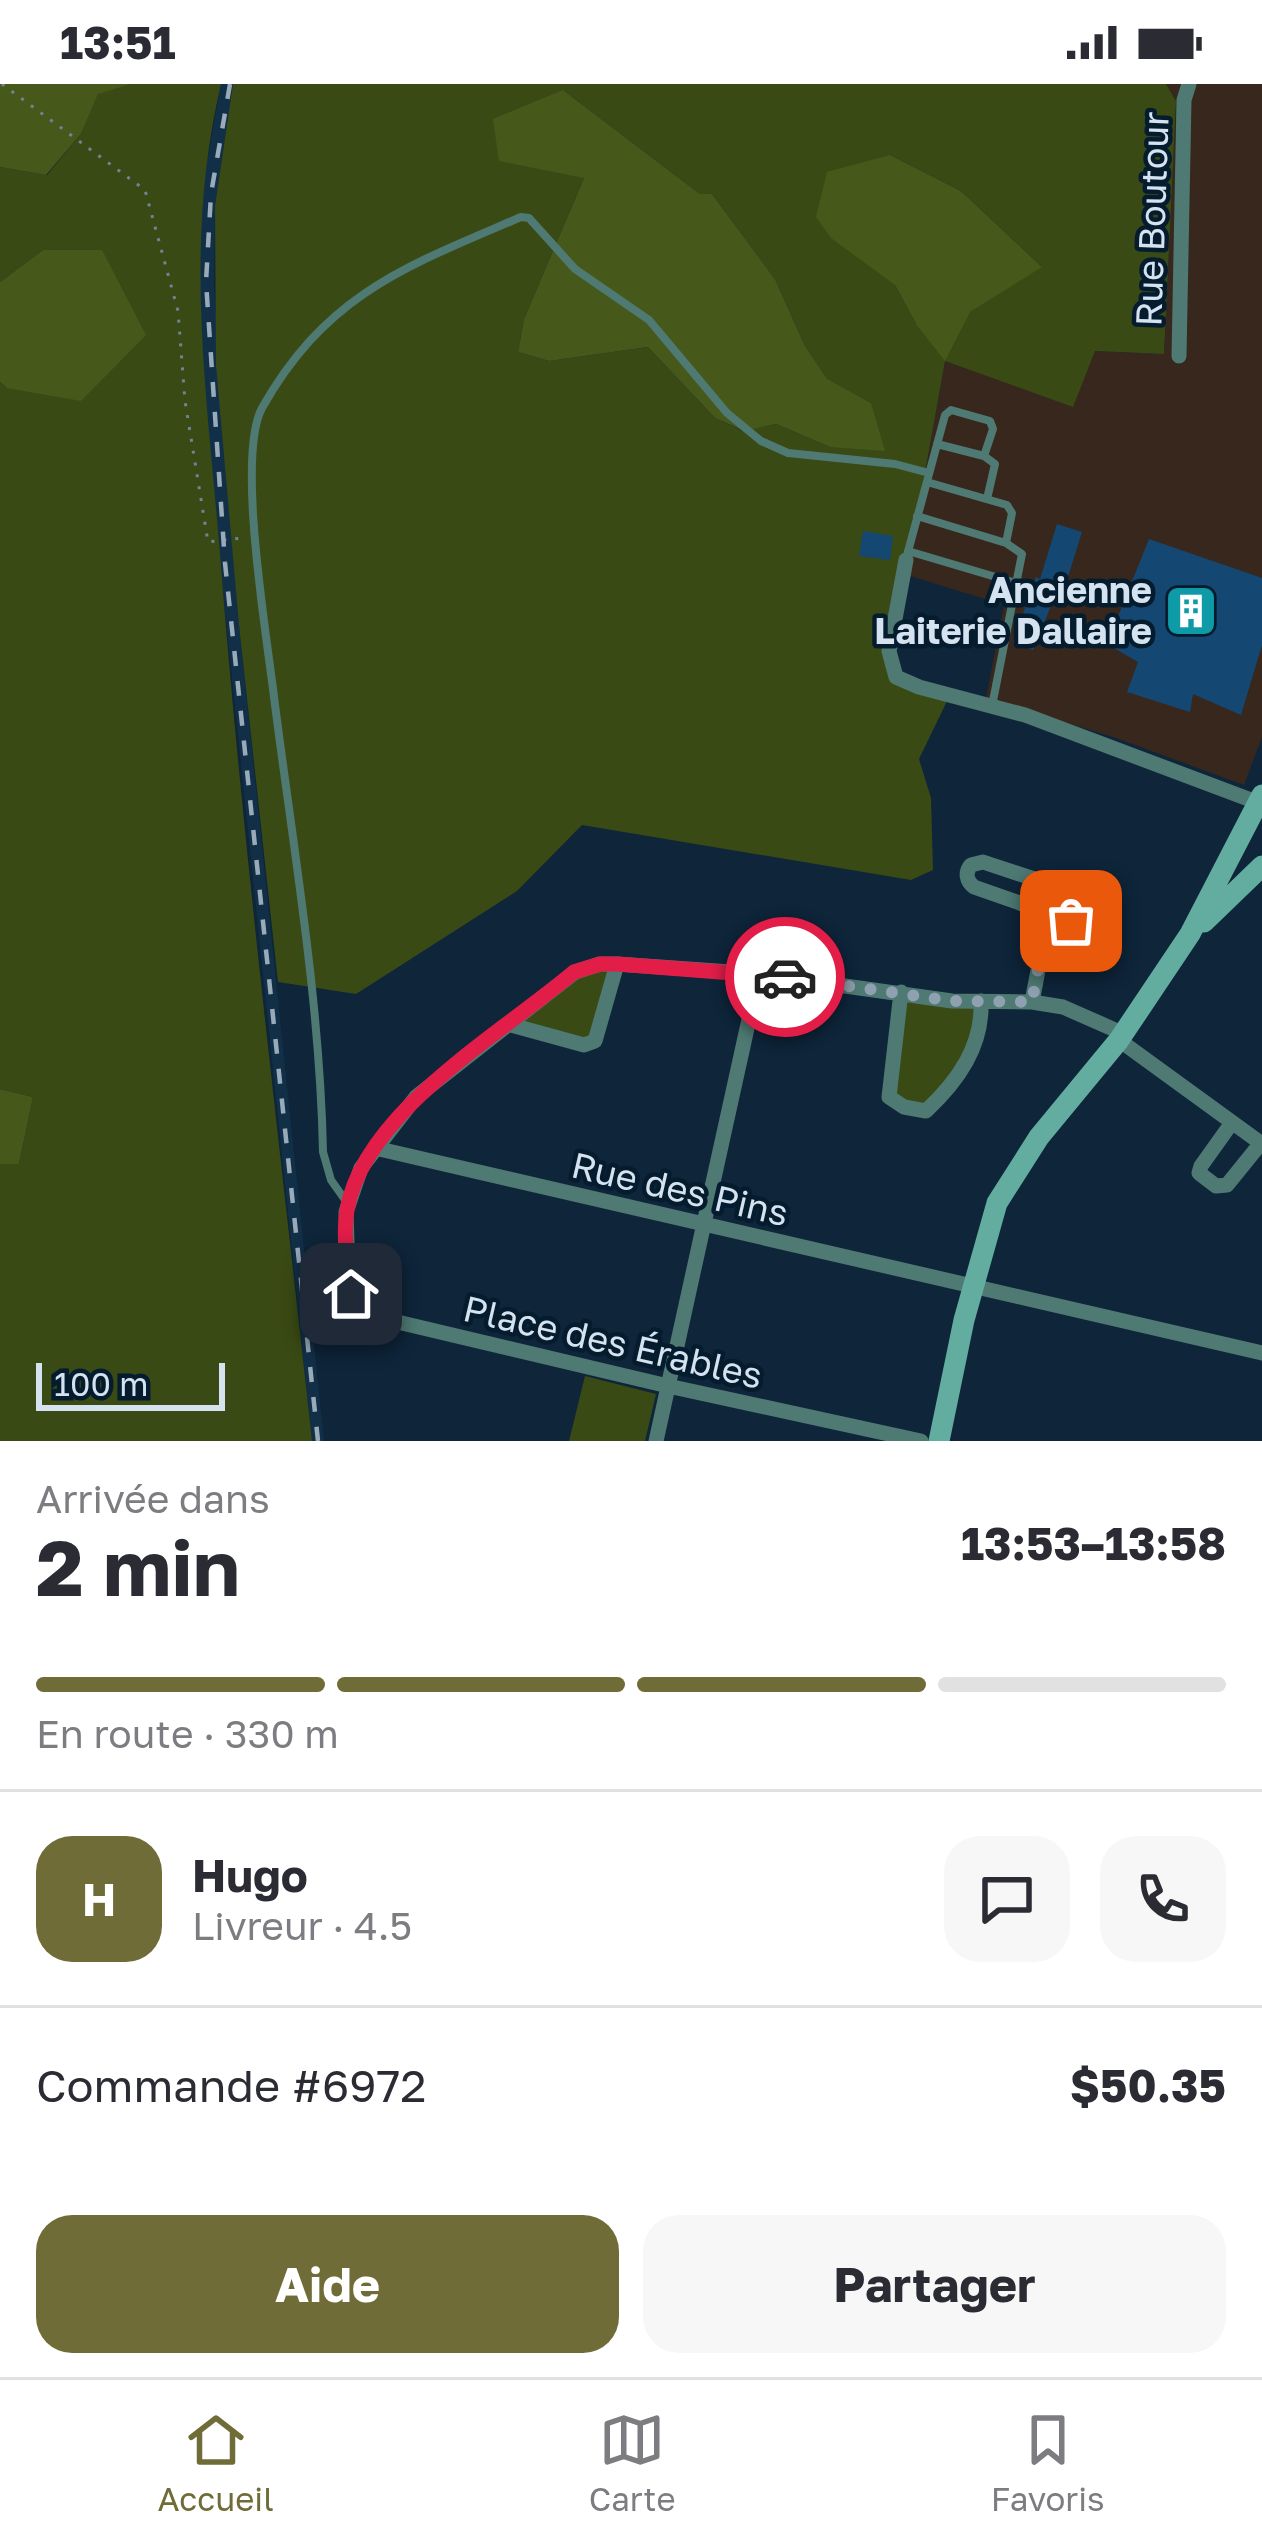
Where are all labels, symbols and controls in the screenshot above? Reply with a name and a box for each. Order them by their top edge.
text: 13:51 [60,15,176,69]
street label: Rue Boutour [1126,111,1177,327]
place label: Ancienne Laiterie Dallaire [874,568,1152,652]
building icon: Ancienne Laiterie Dallaire [1163,583,1219,639]
pin [1020,870,1122,972]
icon: bag [1038,888,1104,954]
courier [725,917,845,1037]
icon: car [752,944,818,1010]
street label: Rue des Pins [568,1143,793,1234]
pin [300,1243,402,1345]
icon: home [318,1261,384,1327]
street label: Place des Érables [460,1286,767,1397]
scale bar [36,1357,225,1410]
text: 100 m [54,1364,148,1403]
text: Arrivée dans [36,1475,270,1522]
text: 13:53–13:58 [961,1516,1226,1570]
text: 2 min [36,1520,240,1613]
text: En route · 330 m [36,1710,339,1757]
button: chat [944,1836,1070,1962]
button: phone [1100,1836,1226,1962]
text: Hugo [192,1848,308,1902]
text: H [82,1872,116,1926]
text: Livreur · 4.5 [192,1902,412,1949]
text: Commande #6972 [36,2058,426,2112]
text: $50.35 [1070,2058,1226,2112]
button: Aide [36,2215,619,2353]
button: Partager [643,2215,1226,2353]
tab: Accueil [157,2407,274,2518]
tab: Carte [589,2407,676,2518]
tab: Favoris [991,2407,1104,2518]

